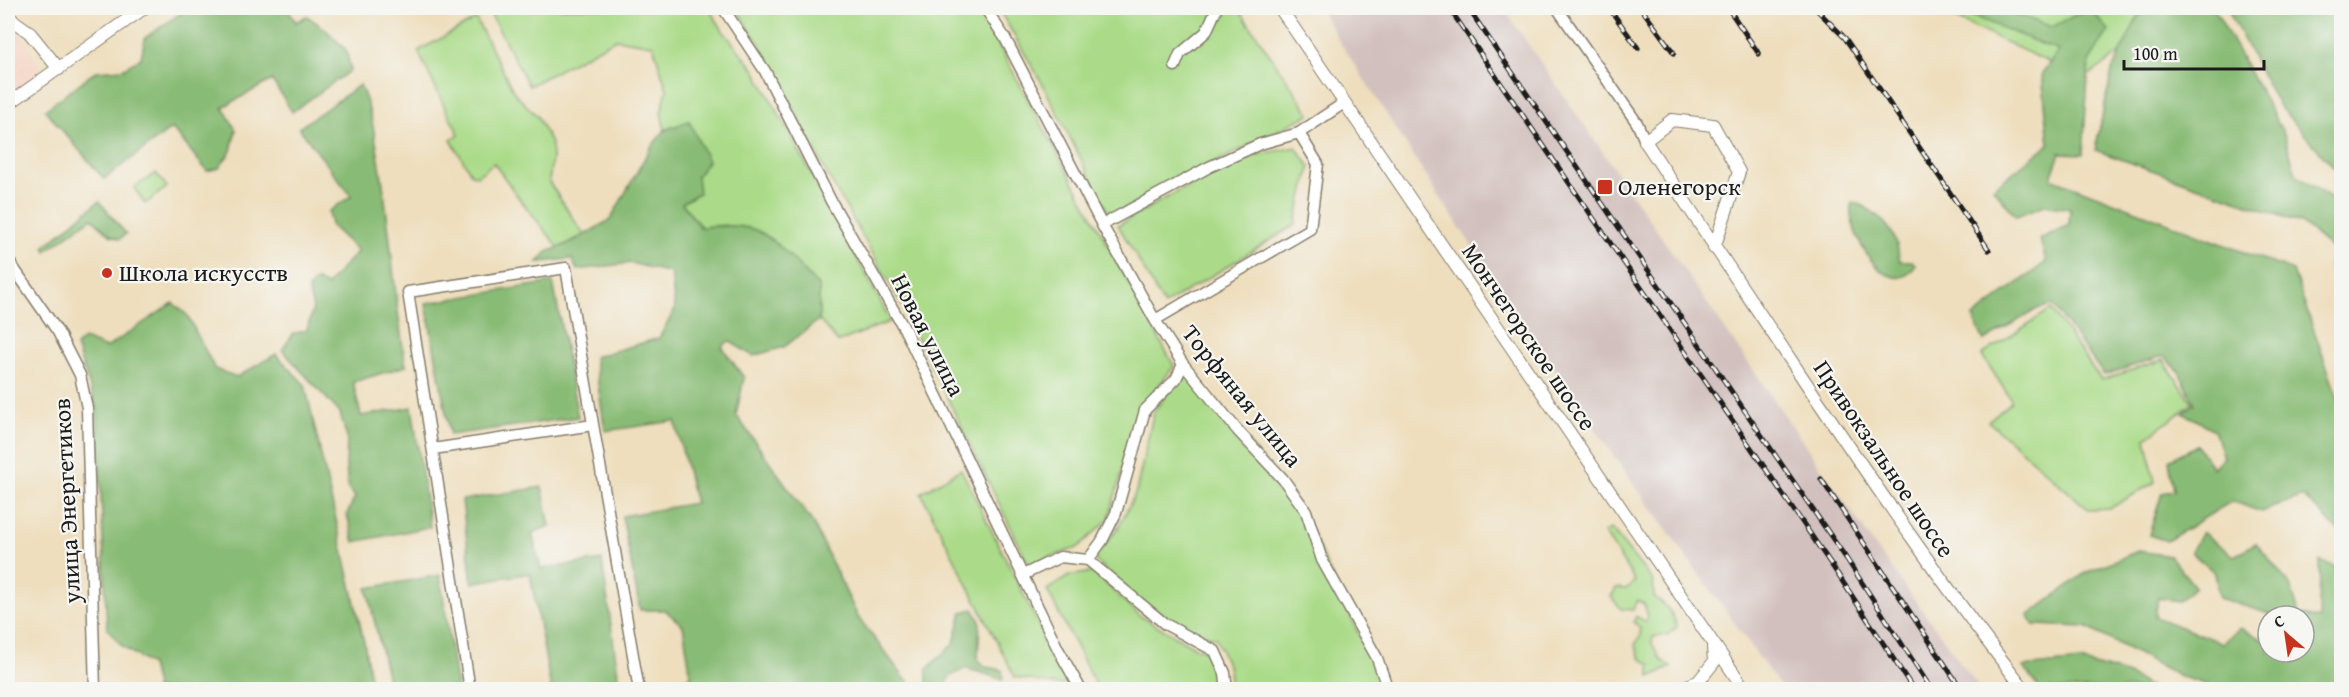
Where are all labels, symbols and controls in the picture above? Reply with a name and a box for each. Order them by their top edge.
scale bar [2124,33,2264,71]
text: 100 m [2133,40,2178,67]
place label: Оленегорск [1618,169,1741,204]
marker: Оленегорск [1596,178,1614,196]
street label: Мончегорское шоссе [1454,236,1605,437]
place label: Школа искусств [119,255,288,290]
marker: Школа искусств [100,266,114,280]
street label: Новая улица [883,267,975,403]
street label: Торфяная улица [1174,317,1311,475]
street label: Привокзальное шоссе [1805,353,1964,564]
street label: улица Энергетиков [44,397,89,606]
north arrow [2256,604,2316,664]
text: С [2269,608,2289,634]

